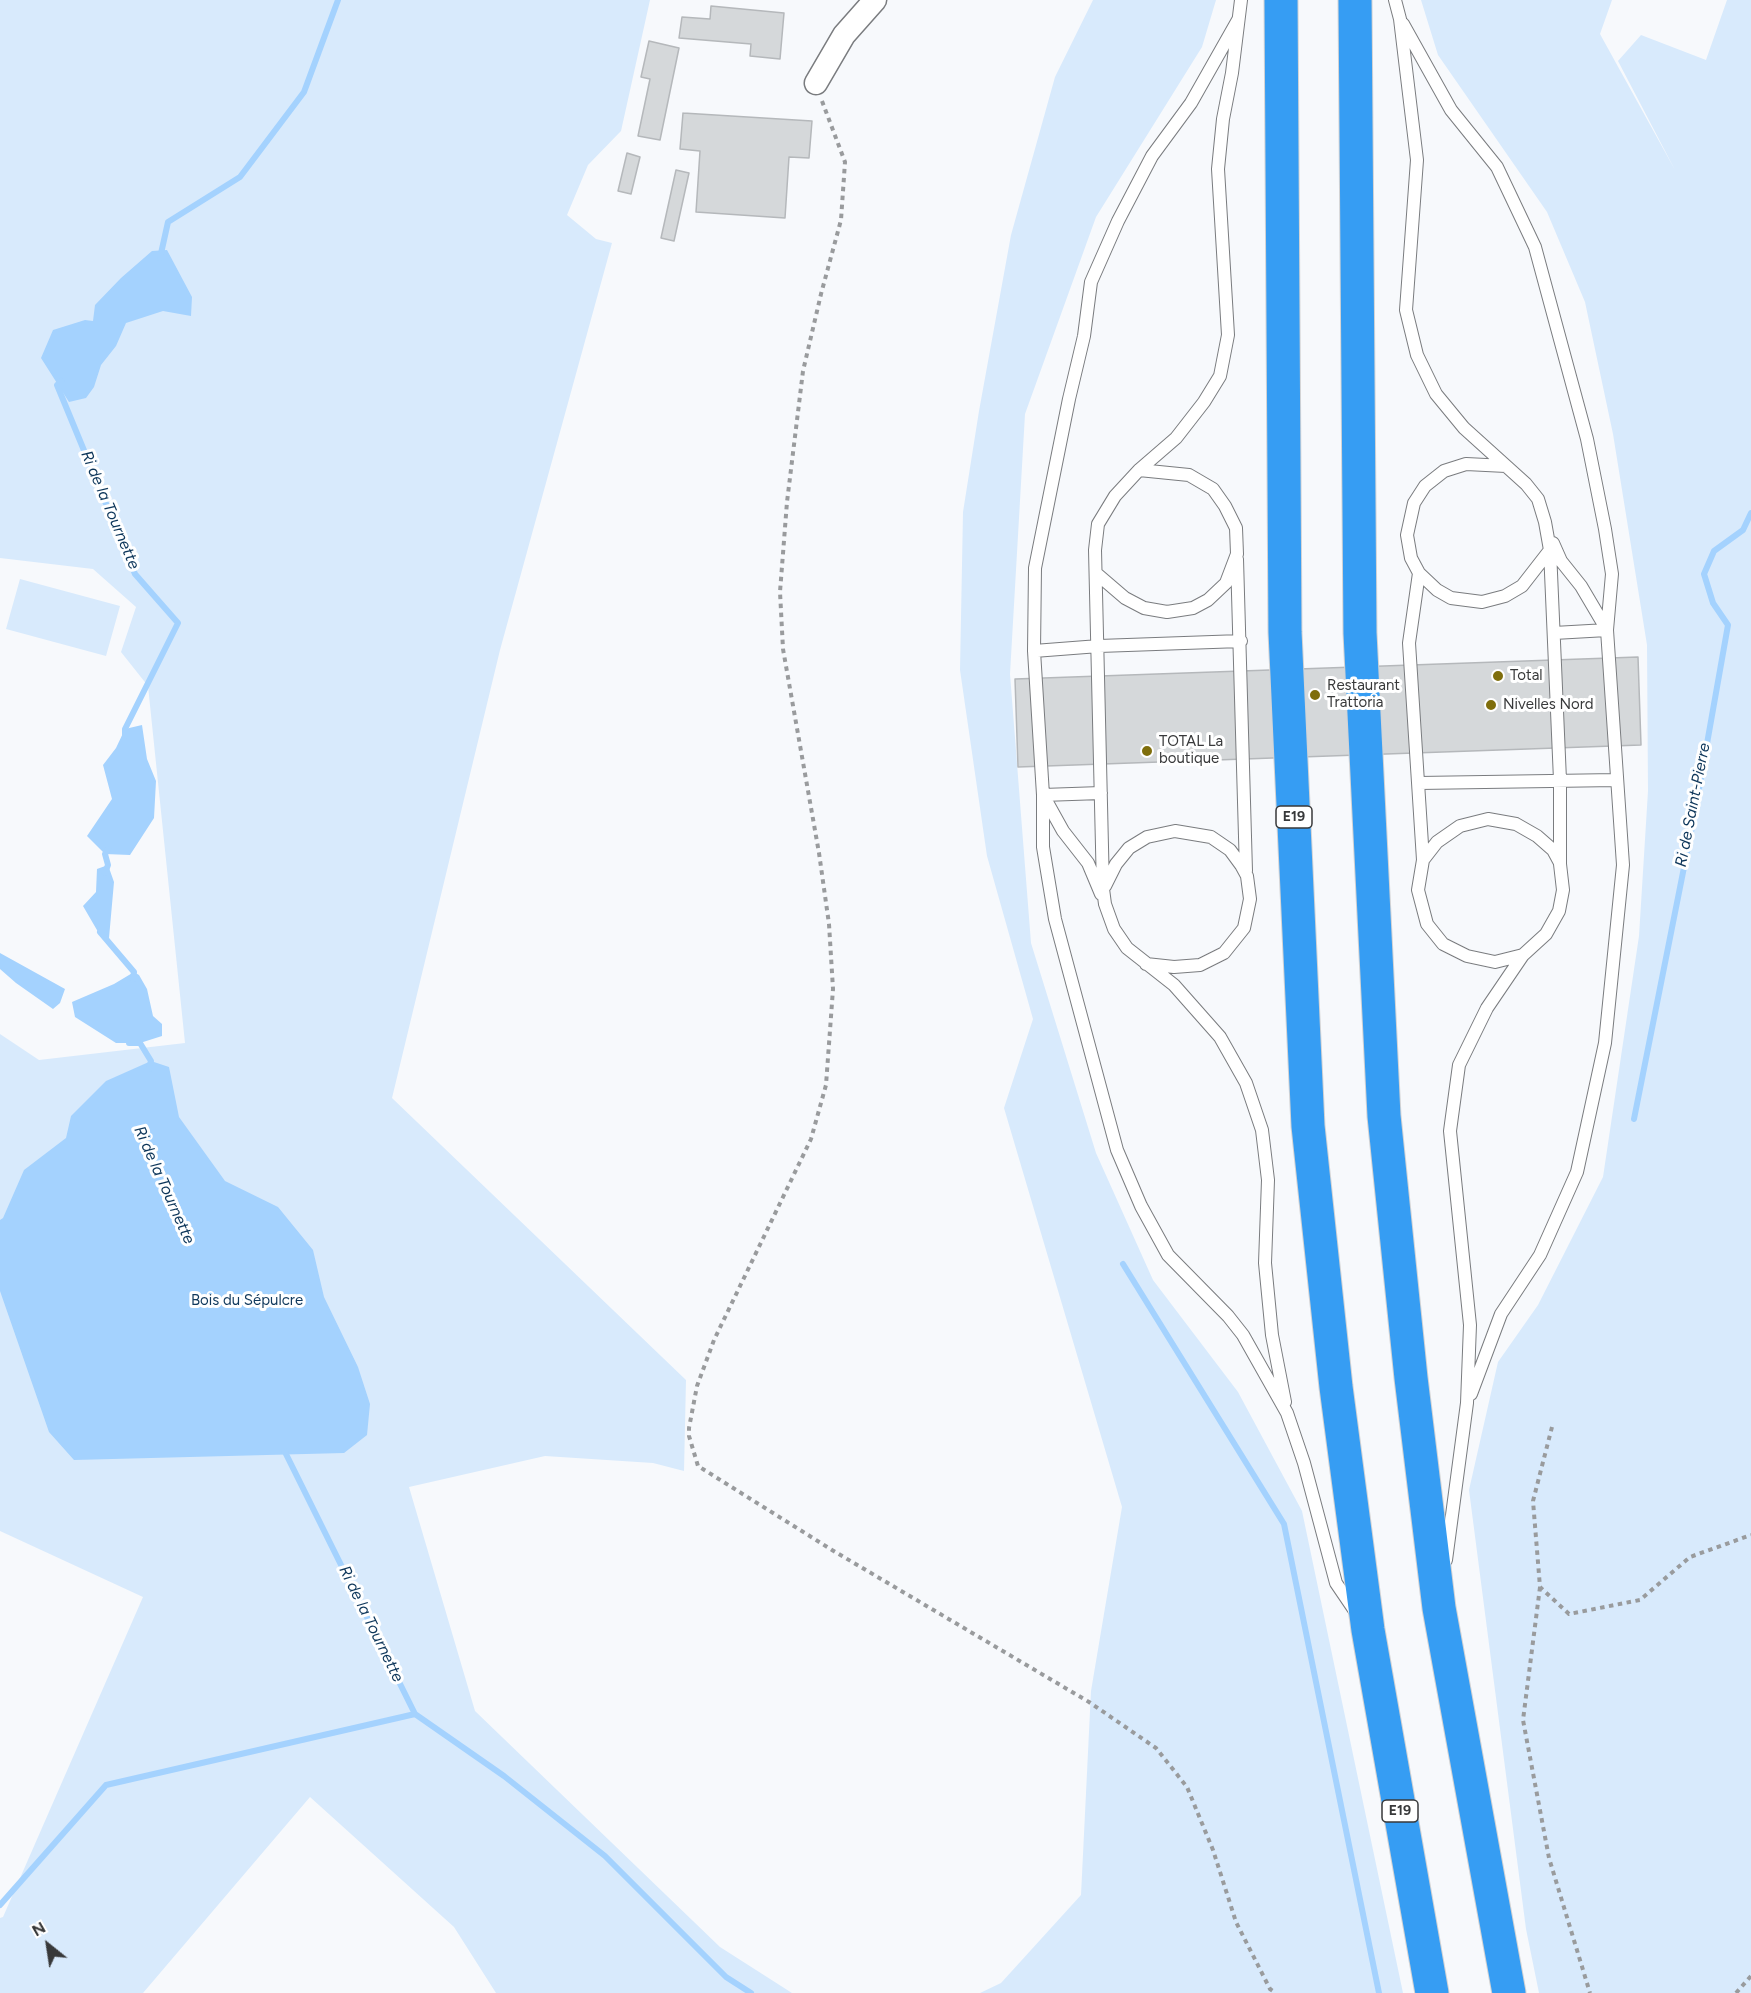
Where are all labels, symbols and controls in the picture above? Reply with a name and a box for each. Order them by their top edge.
water label: Ri de la Tournette [76,448,144,572]
place label: Total [1510,667,1543,685]
marker: Total [1491,669,1505,683]
place label: Restaurant Trattoria [1327,677,1400,712]
marker: Restaurant Trattoria [1308,688,1322,702]
place label: Nivelles Nord [1503,696,1594,714]
marker: Nivelles Nord [1484,698,1498,712]
place label: TOTAL La boutique [1159,733,1223,768]
water label: Ri de Saint-Pierre [1672,741,1714,869]
marker: TOTAL La boutique [1140,744,1154,758]
road number: E19 [1276,806,1312,828]
water label: Ri de la Tournette [129,1123,199,1247]
park label: Bois du Sépulcre [191,1292,303,1310]
water label: Ri de la Tournette [335,1563,407,1685]
road number: E19 [1382,1800,1418,1822]
north arrow [18,1915,78,1975]
text: N [29,1918,49,1940]

